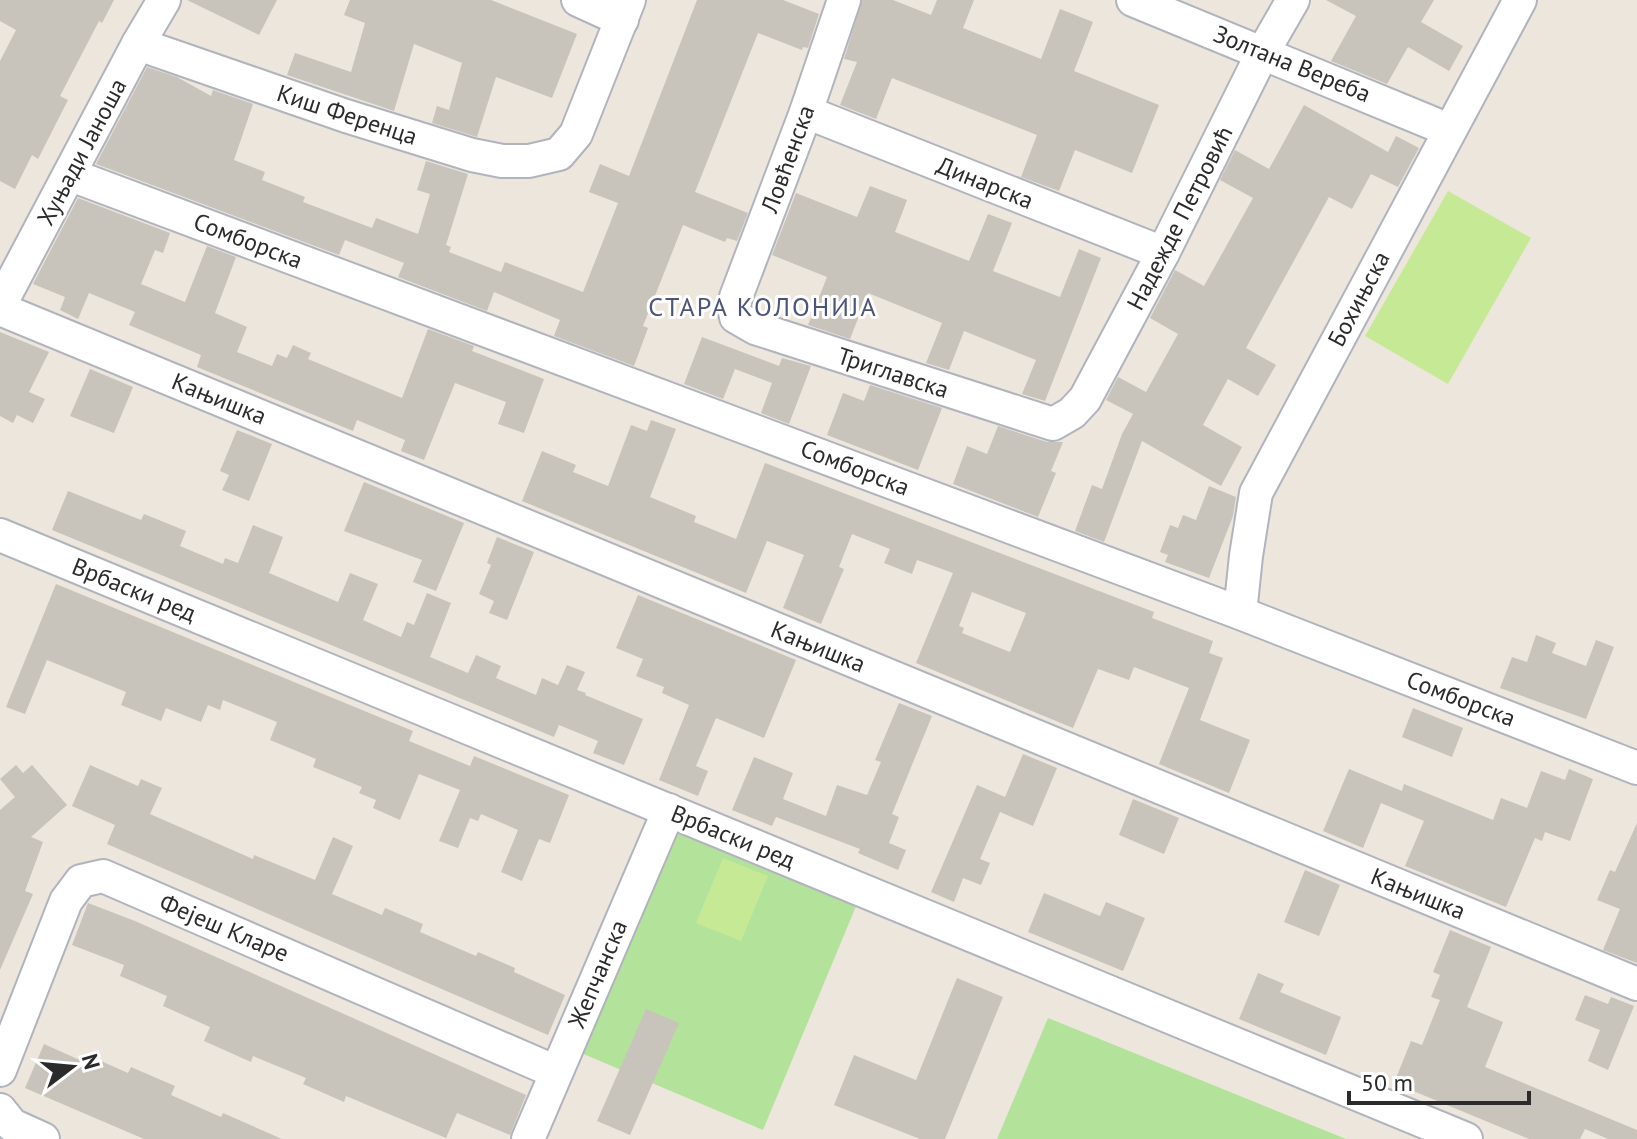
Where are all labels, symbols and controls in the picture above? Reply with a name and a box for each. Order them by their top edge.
street label: Золтана Вереба [1209,18,1375,109]
street label: Хуњади Јаноша [30,73,133,231]
street label: Киш Ференца [273,77,421,152]
street label: Ловћенска [753,101,821,218]
street label: Надежде Петровић [1120,120,1239,315]
street label: Динарска [932,149,1038,216]
street label: Сомборска [189,206,307,275]
street label: Бохињска [1321,246,1397,352]
district label: СТАРА КОЛОНИЈА [648,290,878,323]
street label: Триглавска [834,340,953,405]
street label: Кањишка [167,366,271,431]
street label: Сомборска [796,433,914,502]
street label: Врбаски ред [68,551,201,628]
street label: Кањишка [766,614,870,679]
street label: Сомборска [1402,664,1520,733]
street label: Врбаски ред [667,798,800,875]
street label: Кањишка [1366,861,1470,926]
street label: Фејеш Кларе [155,886,293,969]
street label: Жепчанска [561,915,634,1033]
north arrow [32,1027,112,1107]
text: N [76,1051,107,1072]
scale bar [1349,1055,1529,1105]
text: 50 m [1361,1067,1413,1098]

